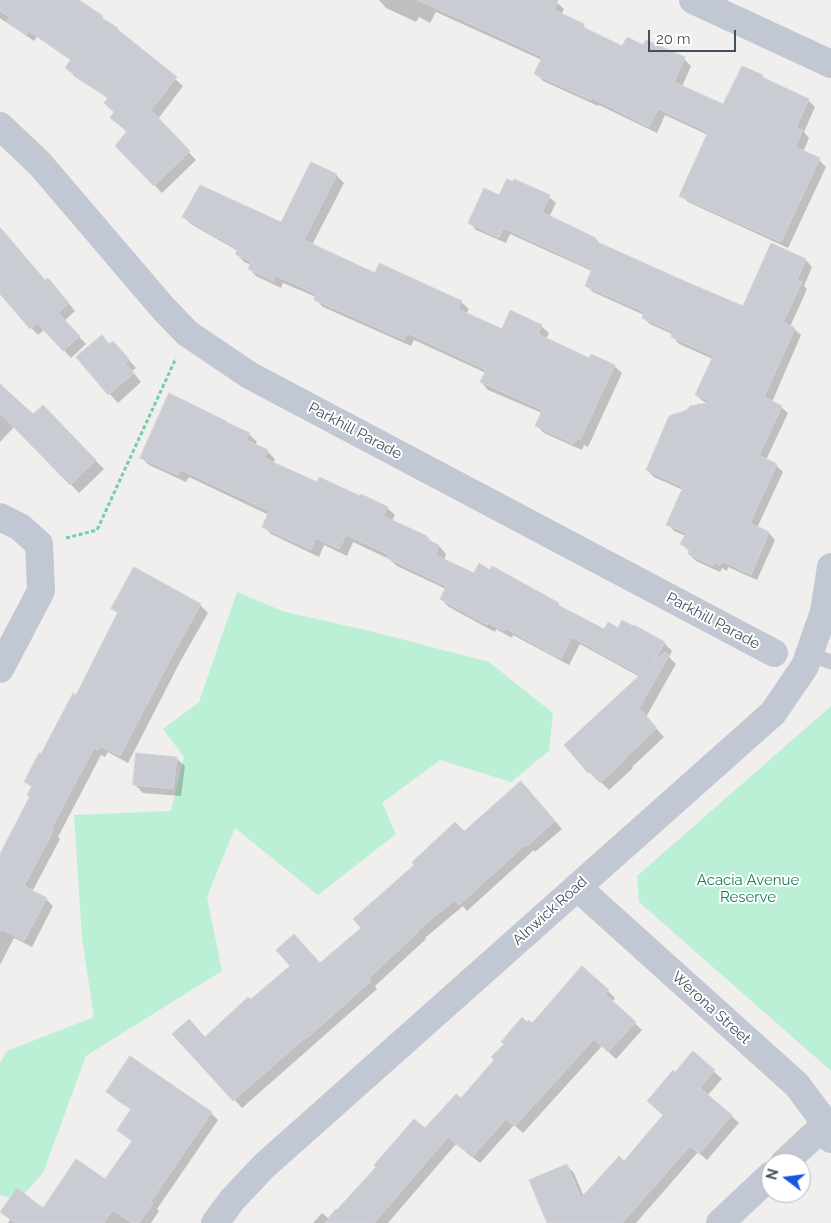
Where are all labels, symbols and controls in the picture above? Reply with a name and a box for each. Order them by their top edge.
scale bar [651,20,738,52]
text: 20 m [656,30,691,48]
street label: Parkhill Parade [305,399,405,463]
street label: Parkhill Parade [663,589,763,653]
park label: Acacia Avenue Reserve [697,871,799,906]
street label: Alnwick Road [509,873,591,949]
street label: Werona Street [668,968,754,1048]
north arrow [761,1153,811,1203]
text: N [763,1167,782,1182]

